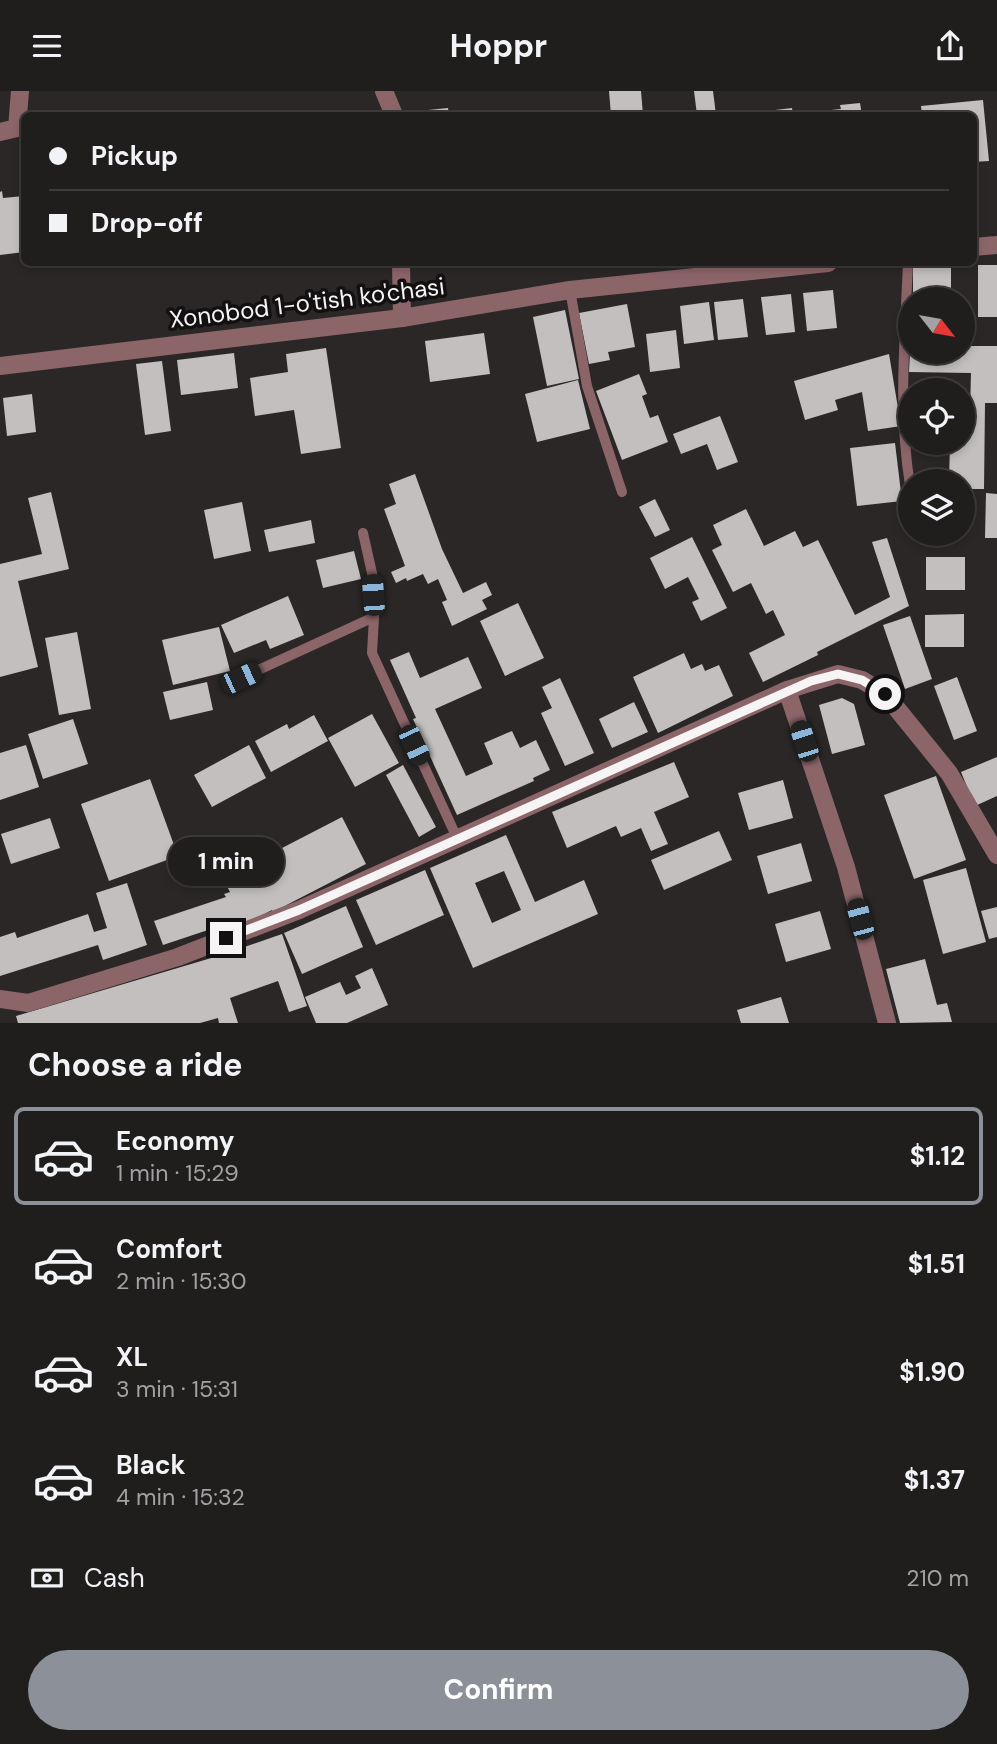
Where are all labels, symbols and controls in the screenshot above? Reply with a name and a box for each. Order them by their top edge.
text: Hoppr [450,25,547,67]
icon: menu [28,27,66,65]
icon: share [931,27,969,65]
text: Pickup [91,139,178,173]
text: Drop-off [91,206,203,240]
street label: Xonobod 1-o'tish ko'chasi [168,270,446,335]
north arrow [898,287,975,364]
map controls [898,287,975,546]
button: locate [898,378,975,455]
button: layers [898,469,975,546]
car [362,573,385,617]
car [218,660,265,696]
route start [869,678,901,710]
car [788,718,821,764]
car [396,722,433,768]
callout: 1 min [168,837,284,885]
text: 1 min [198,846,254,876]
car [845,896,876,942]
route end [210,922,242,954]
text: Choose a ride [28,1044,243,1086]
text: Economy [116,1124,234,1158]
icon: car [32,1125,95,1188]
text: $1.12 [910,1139,965,1173]
text: 1 min · 15:29 [116,1158,239,1188]
text: Comfort [116,1232,222,1266]
icon: car [32,1233,95,1296]
text: $1.51 [908,1247,965,1281]
text: 2 min · 15:30 [116,1266,247,1296]
text: XL [116,1340,148,1374]
icon: car [32,1341,95,1404]
text: $1.90 [899,1355,965,1389]
text: 3 min · 15:31 [116,1374,238,1404]
text: Black [116,1448,186,1482]
icon: car [32,1449,95,1512]
text: $1.37 [904,1463,965,1497]
text: 4 min · 15:32 [116,1482,245,1512]
icon: cash [28,1559,66,1597]
text: Cash [84,1561,145,1595]
text: 210 m [906,1563,969,1593]
button: Confirm [28,1650,969,1730]

